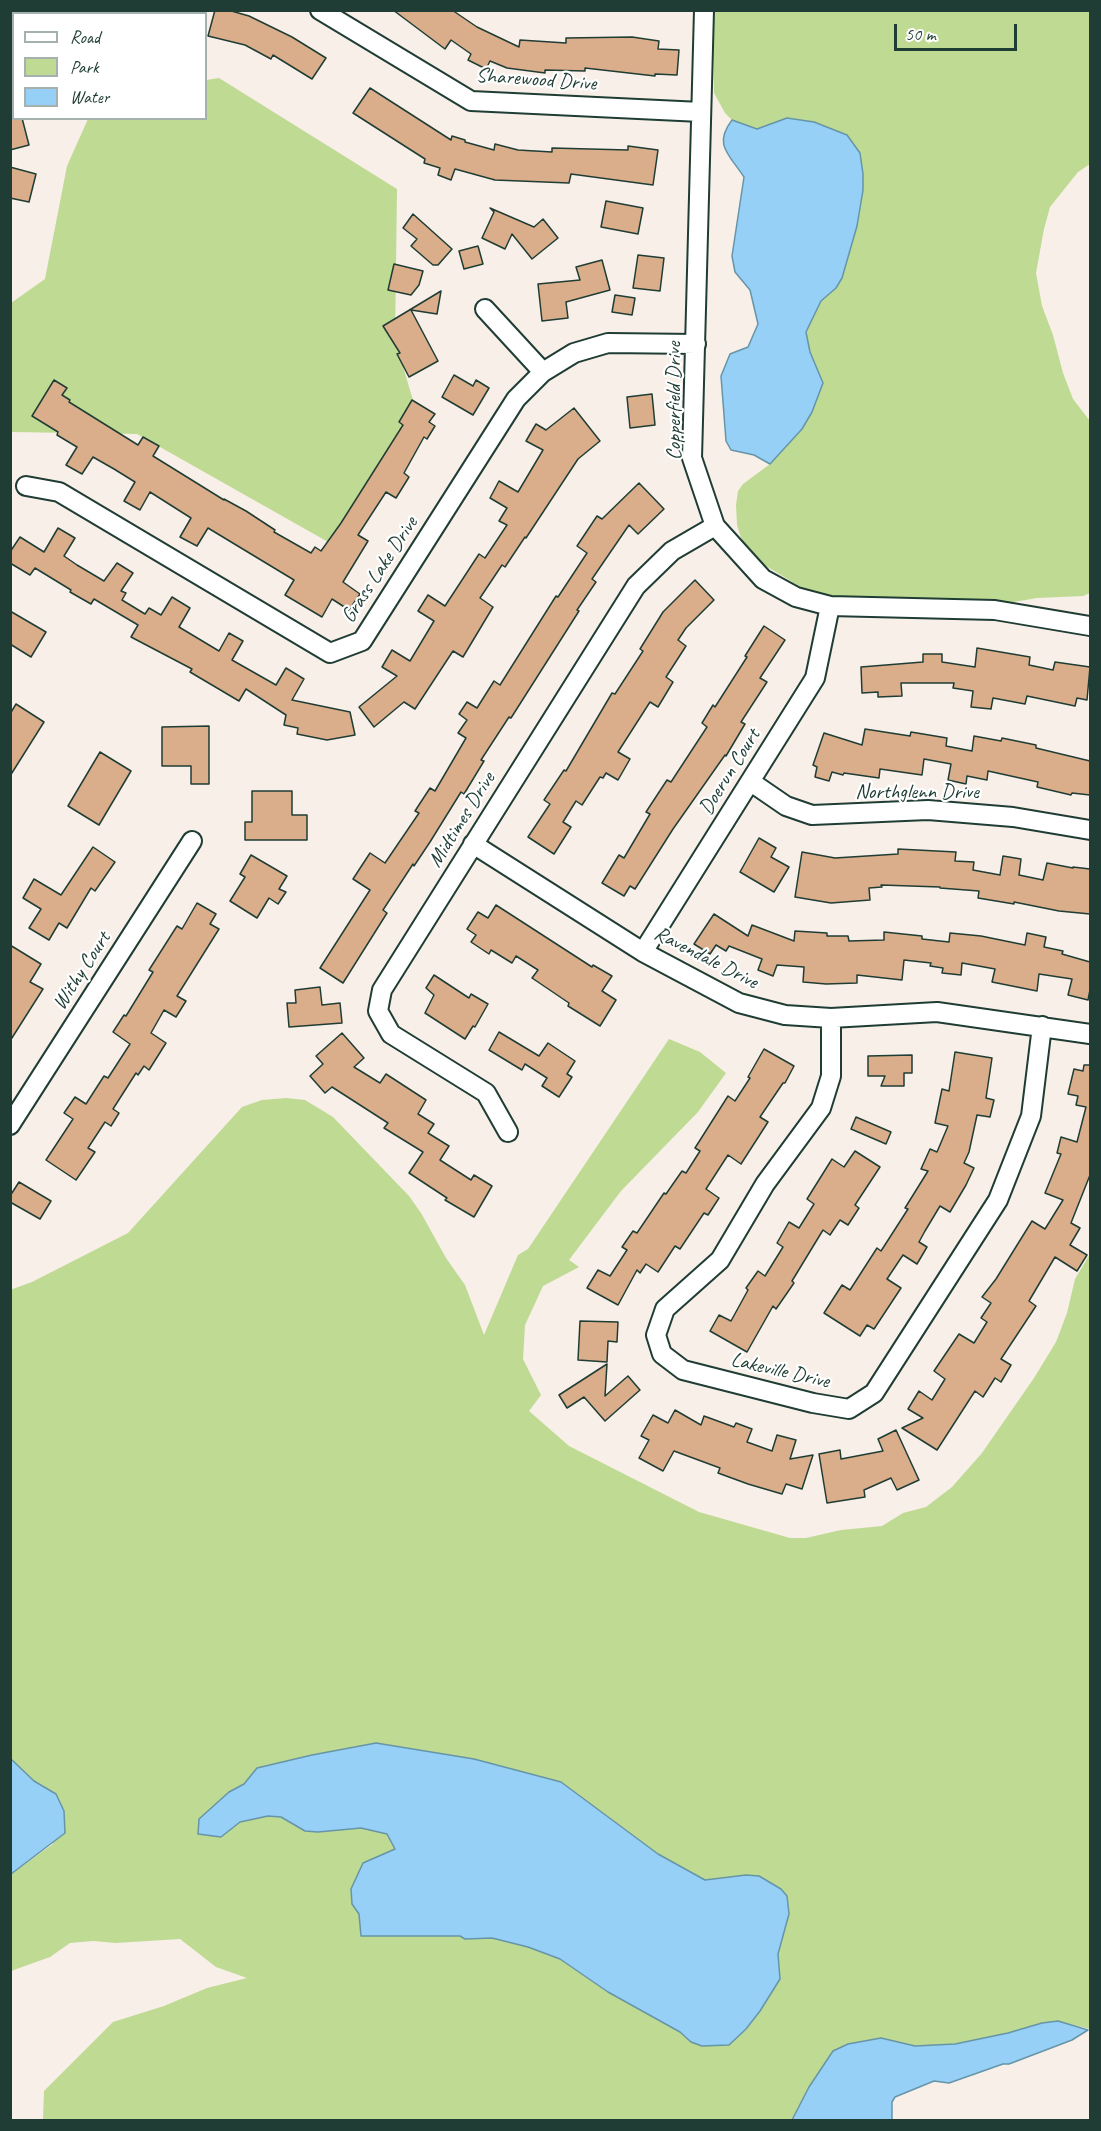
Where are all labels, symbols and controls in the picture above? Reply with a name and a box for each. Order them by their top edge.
legend [12,12,207,120]
scale bar [897,12,1020,50]
text: 50 m [905,23,936,45]
text: Road [70,26,100,48]
text: Park [70,56,99,78]
street label: Sharewood Drive [475,63,597,97]
text: Water [70,86,109,108]
street label: Copperfield Drive [661,342,687,460]
street label: Grass Lake Drive [336,512,424,628]
street label: Doerun Court [694,725,766,819]
street label: Midtimes Drive [423,768,501,872]
street label: Northglenn Drive [855,779,979,805]
street label: Ravendale Drive [650,921,762,995]
street label: Withy Court [47,927,117,1015]
street label: Lakeville Drive [728,1347,832,1395]

